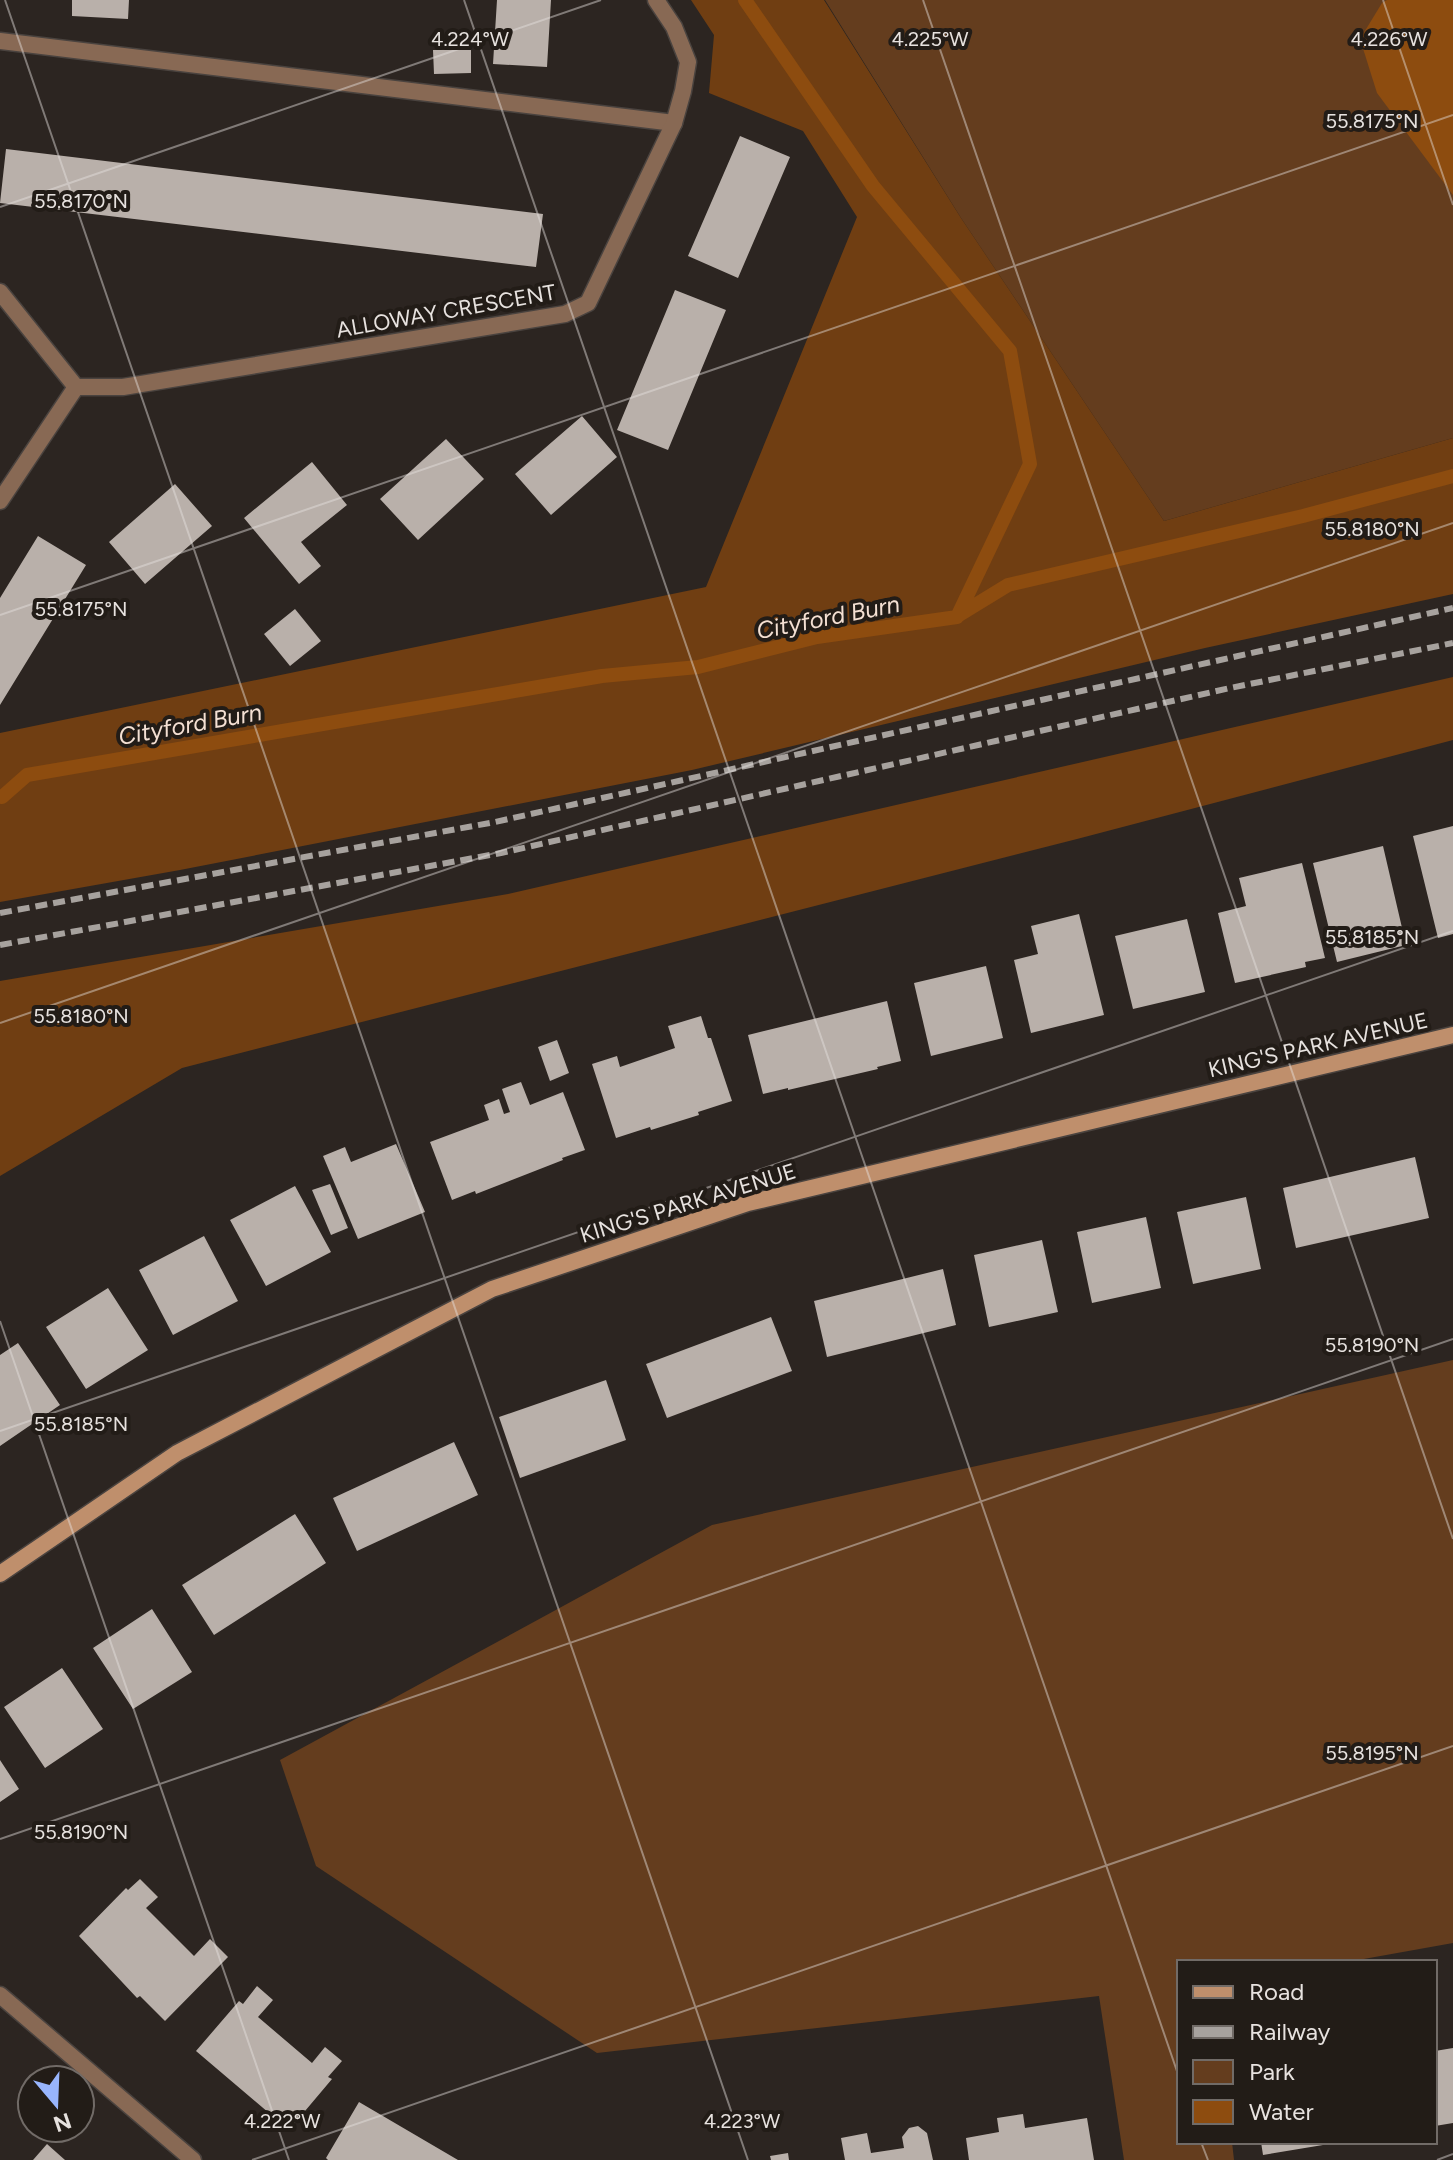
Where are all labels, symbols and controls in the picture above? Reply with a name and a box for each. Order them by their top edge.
text: 4.224°W [431,27,509,51]
text: 4.225°W [891,27,969,51]
text: 4.226°W [1351,27,1427,51]
text: 55.8175°N [1326,109,1418,133]
text: 55.8170°N [34,189,128,213]
street label: ALLOWAY CRESCENT [334,278,558,344]
text: 55.8180°N [1324,517,1420,541]
water label: Cityford Burn [754,589,902,645]
text: 55.8175°N [35,597,127,621]
water label: Cityford Burn [116,697,264,751]
text: 55.8185°N [1325,925,1419,949]
text: 55.8180°N [33,1004,129,1028]
street label: KING'S PARK AVENUE [1206,1007,1430,1083]
street label: KING'S PARK AVENUE [577,1157,799,1249]
text: 55.8190°N [1325,1333,1419,1357]
text: 55.8185°N [34,1412,128,1436]
text: 55.8195°N [1325,1741,1419,1765]
text: 55.8190°N [34,1820,128,1844]
legend [1177,1960,1437,2144]
text: Road [1249,1977,1304,2006]
text: Railway [1249,2017,1331,2046]
text: Park [1249,2057,1295,2086]
north arrow [16,2064,96,2144]
text: Water [1249,2097,1314,2126]
text: N [50,2107,75,2138]
text: 4.222°W [244,2109,320,2133]
text: 4.223°W [704,2109,780,2133]

